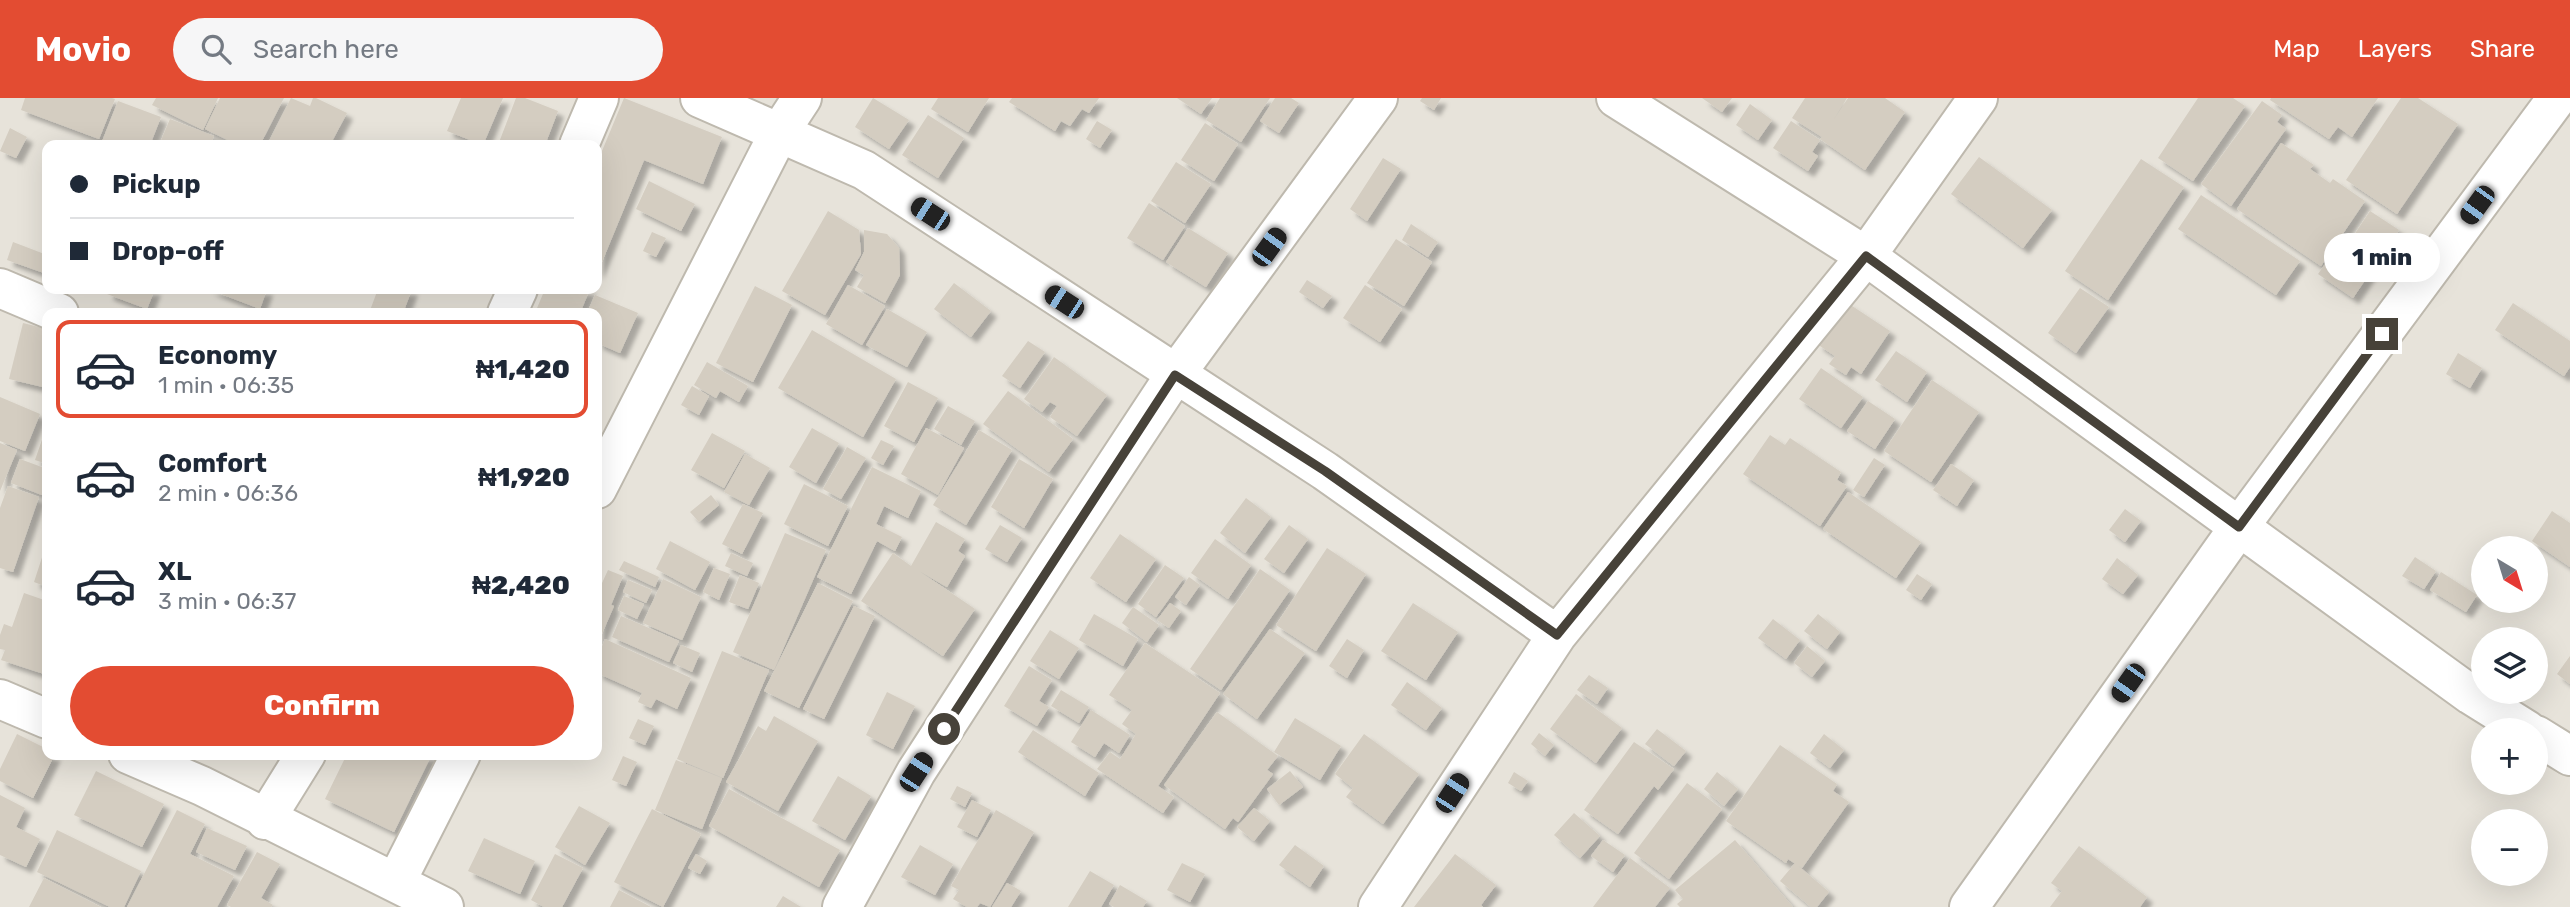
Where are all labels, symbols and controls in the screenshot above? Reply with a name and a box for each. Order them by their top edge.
search box [173,18,663,81]
text: Movio [35,30,131,69]
icon: search [197,30,235,68]
text: Search here [253,34,399,65]
text: Map [2273,35,2320,63]
text: Layers [2358,35,2432,63]
text: Share [2470,35,2535,63]
text: Pickup [112,169,201,200]
car [2457,182,2498,228]
car [907,194,954,234]
car [1249,224,1290,270]
callout: 1 min [2324,232,2440,282]
text: Drop-off [112,236,224,267]
text: 1 min [2352,243,2412,271]
car [1041,282,1088,322]
route end [2366,318,2398,350]
icon: car [74,338,137,401]
text: Economy [158,340,277,371]
text: ₦1,420 [476,354,570,385]
text: 1 min · 06:35 [158,371,294,399]
icon: car [74,446,137,509]
text: Comfort [158,448,267,479]
text: ₦1,920 [478,462,570,493]
text: 2 min · 06:36 [158,479,298,507]
north arrow [2471,536,2548,612]
map controls [2471,536,2548,886]
icon: car [74,554,137,617]
text: XL [158,556,191,587]
text: ₦2,420 [472,570,570,601]
text: 3 min · 06:37 [158,587,296,615]
button: layers [2471,627,2548,704]
car [2108,660,2149,706]
button: Confirm [70,666,574,746]
route start [928,713,960,745]
button: + [2471,718,2548,795]
car [896,749,937,795]
car [1432,770,1473,816]
button: − [2471,809,2548,886]

